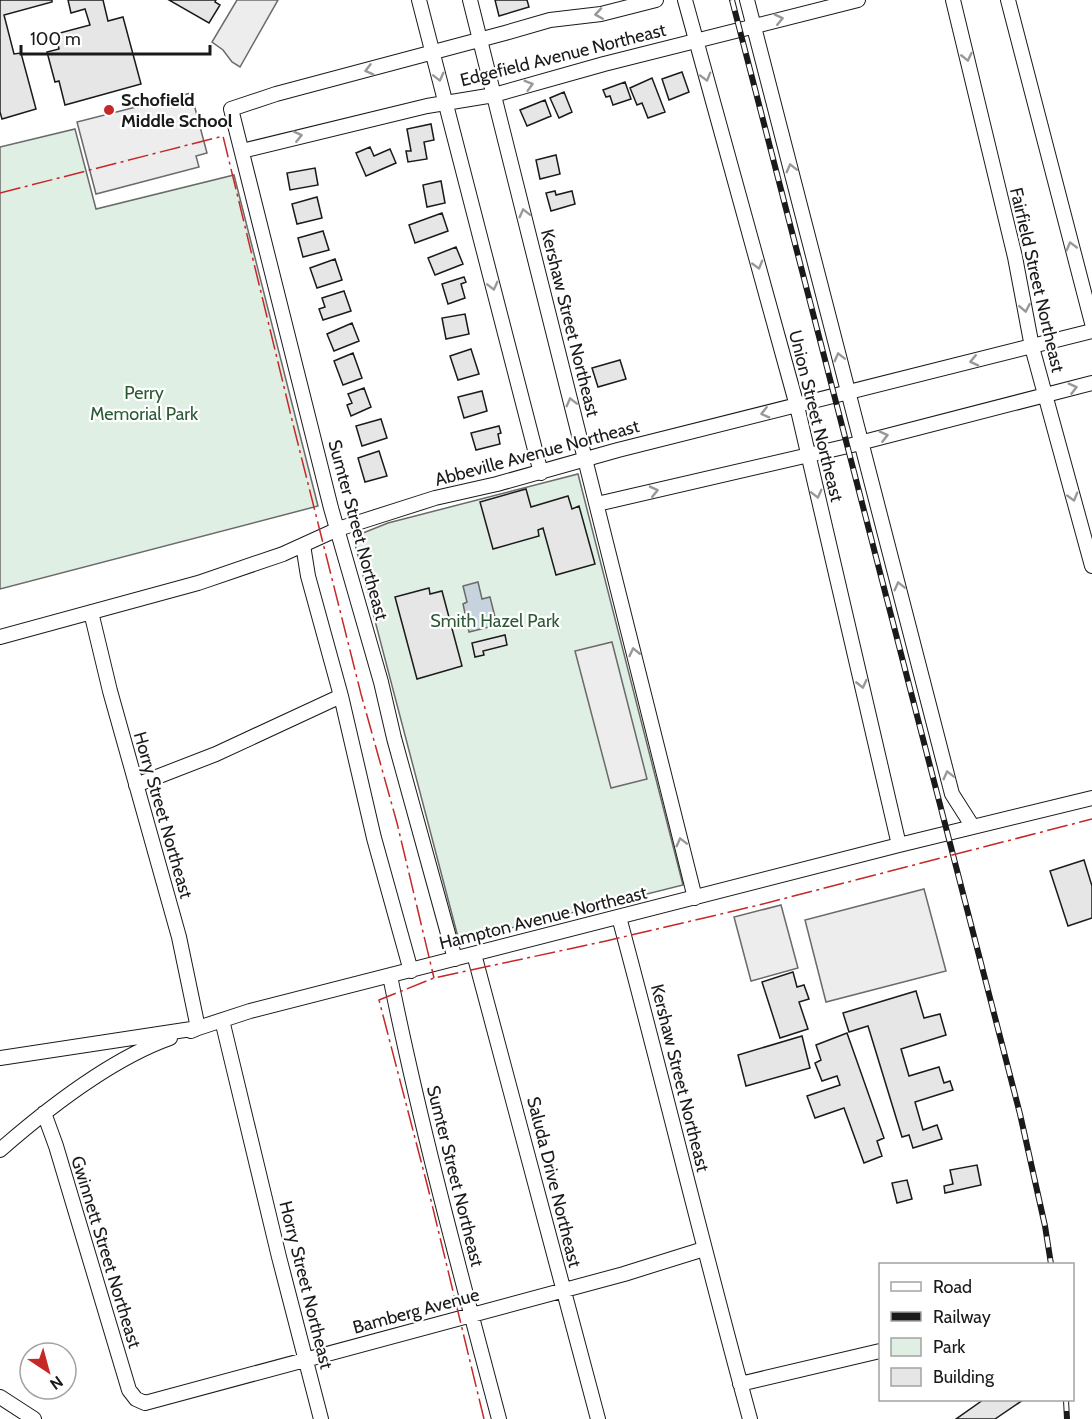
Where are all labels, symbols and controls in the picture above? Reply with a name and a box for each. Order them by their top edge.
one-way arrow [594,7,603,19]
one-way arrow [774,13,784,26]
scale bar [21,18,210,56]
street label: Edgefield Avenue Northeast [458,19,668,91]
text: 100 m [30,28,81,50]
one-way arrow [960,52,973,62]
one-way arrow [364,63,375,75]
one-way arrow [431,72,444,82]
one-way arrow [698,72,711,82]
one-way arrow [524,80,534,92]
place label: Schofield Middle School [121,89,233,132]
marker: Schofield Middle School [102,103,116,117]
one-way arrow [293,131,303,144]
one-way arrow [785,163,798,173]
street label: Fairfield Street Northeast [1005,185,1069,375]
one-way arrow [519,208,532,218]
street label: Kershaw Street Northeast [536,227,604,419]
one-way arrow [1066,241,1078,252]
one-way arrow [751,259,763,269]
one-way arrow [486,281,499,291]
one-way arrow [1018,303,1031,313]
street label: Union Street Northeast [784,328,848,504]
one-way arrow [834,352,847,362]
one-way arrow [970,354,980,367]
park label: Perry Memorial Park [90,382,199,425]
one-way arrow [1068,383,1078,395]
one-way arrow [566,397,579,407]
one-way arrow [760,405,770,418]
street label: Abbeville Avenue Northeast [432,415,642,491]
one-way arrow [879,431,889,444]
street label: Sumter Street Northeast [323,437,393,623]
one-way arrow [649,485,659,498]
one-way arrow [810,489,823,499]
one-way arrow [1066,491,1078,502]
one-way arrow [894,582,907,592]
park label: Smith Hazel Park [430,610,561,632]
one-way arrow [628,648,641,658]
one-way arrow [855,679,868,689]
street label: Horry Street Northeast [129,729,197,901]
one-way arrow [942,771,955,781]
one-way arrow [675,837,688,847]
street label: Hampton Avenue Northeast [437,882,649,954]
street label: Kershaw Street Northeast [646,982,714,1174]
street label: Sumter Street Northeast [422,1083,488,1269]
street label: Saluda Drive Northeast [522,1094,586,1270]
street label: Gwinnett Street Northeast [66,1153,146,1351]
street label: Horry Street Northeast [274,1199,338,1371]
legend [879,1263,1074,1401]
text: Road [933,1276,972,1298]
street label: Bamberg Avenue [350,1284,482,1338]
text: Railway [933,1306,991,1328]
text: Park [933,1336,966,1358]
north arrow [18,1341,78,1401]
text: Building [933,1366,995,1388]
text: N [46,1372,67,1394]

